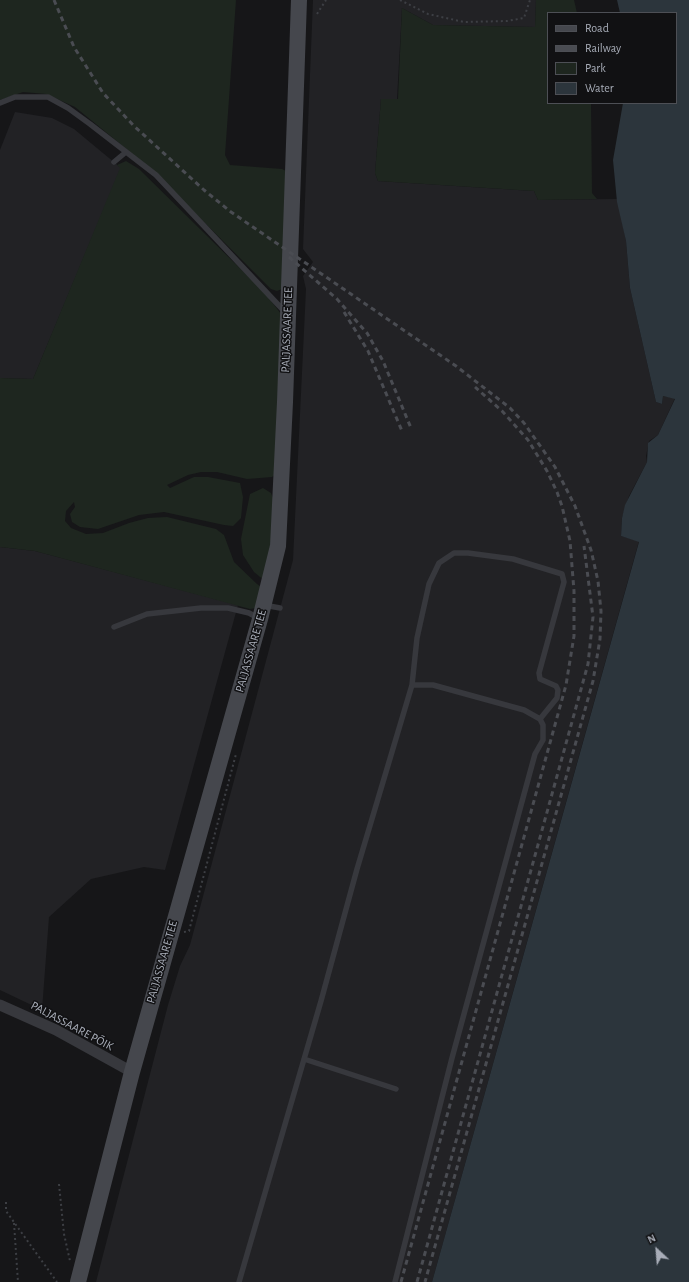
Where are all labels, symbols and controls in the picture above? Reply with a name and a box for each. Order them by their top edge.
legend [547,12,677,104]
text: Road [585,22,609,34]
text: Railway [585,42,621,54]
text: Park [585,62,606,74]
text: Water [585,82,614,94]
street label: PALJASSAARE TEE [278,287,296,373]
street label: PALJASSAARE TEE [232,608,270,694]
street label: PALJASSAARE TEE [143,919,181,1005]
street label: PALJASSAARE PÕIK [28,998,116,1054]
north arrow [637,1230,677,1270]
text: N [646,1232,657,1245]

